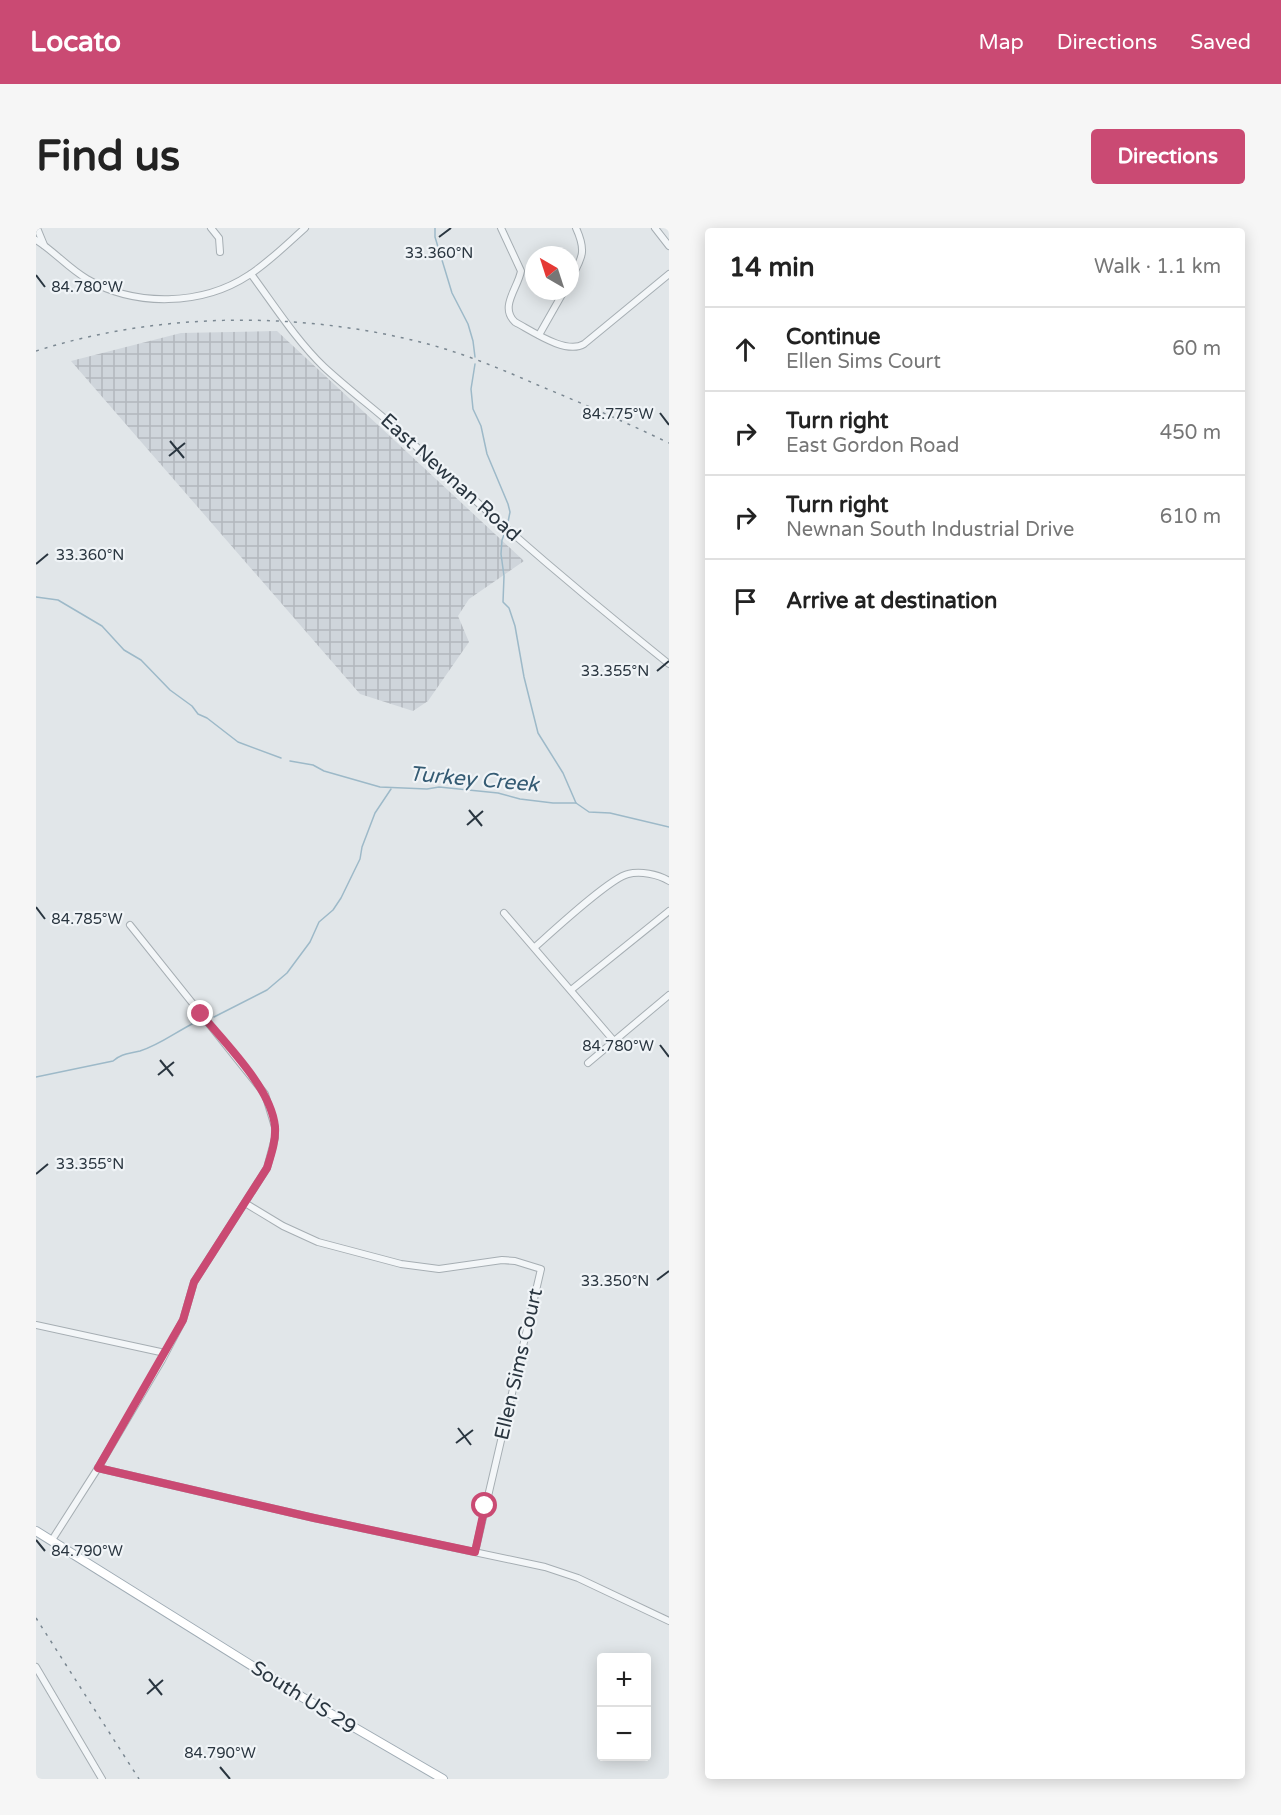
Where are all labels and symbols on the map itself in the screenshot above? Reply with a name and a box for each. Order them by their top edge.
text: 33.360°N [405,244,473,262]
north arrow [525,246,579,300]
text: 84.780°W [51,278,123,296]
text: 84.775°W [582,405,654,423]
street label: East Newnan Road [375,409,525,547]
text: 33.360°N [56,546,124,564]
text: 33.355°N [581,662,649,680]
water label: Turkey Creek [408,761,541,798]
text: 84.785°W [51,910,123,928]
route end [187,1000,213,1026]
text: 84.780°W [582,1037,654,1055]
text: 33.355°N [56,1155,124,1173]
text: 33.350°N [581,1272,649,1290]
street label: Ellen Sims Court [490,1286,548,1442]
route start [471,1492,497,1518]
text: 84.790°W [51,1542,123,1560]
street label: South US 29 [246,1656,360,1740]
text: 84.790°W [184,1744,256,1762]

